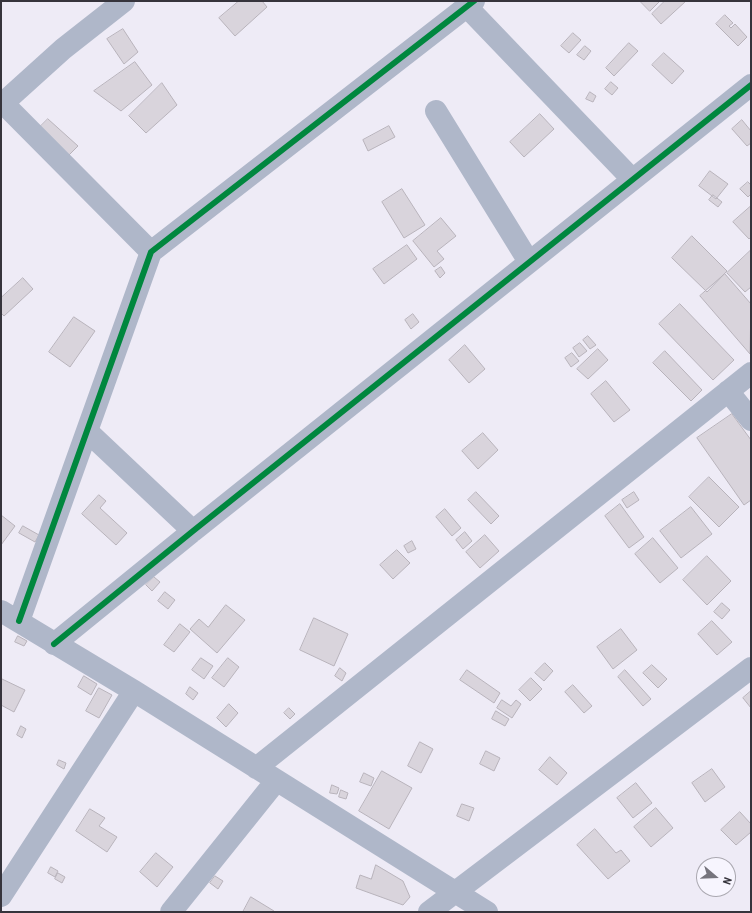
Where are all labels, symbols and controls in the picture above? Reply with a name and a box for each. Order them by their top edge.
north arrow [696,857,736,897]
text: N [720,875,734,886]

